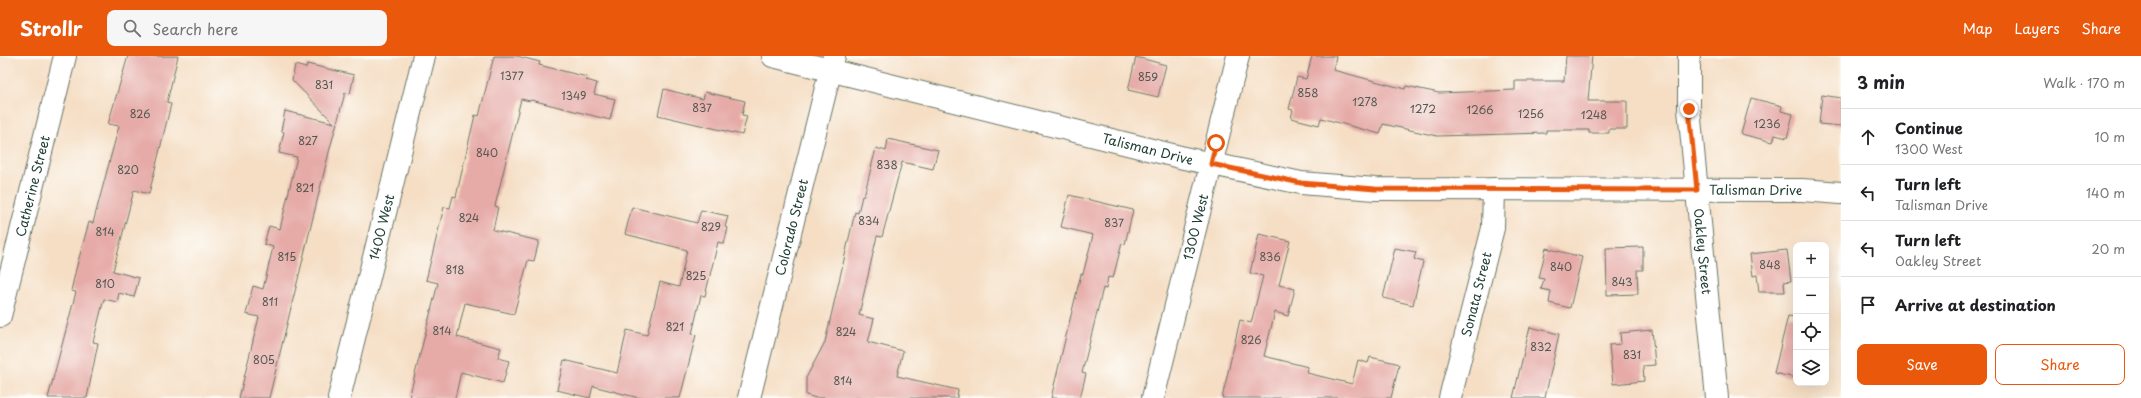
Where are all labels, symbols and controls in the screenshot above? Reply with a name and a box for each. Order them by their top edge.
search box [107,10,387,46]
text: Strollr [20,14,83,42]
icon: search [121,17,143,39]
text: Search here [153,17,238,40]
text: Map [1963,18,1993,39]
text: Layers [2015,18,2060,39]
text: Share [2082,18,2121,39]
house number: 1377 [500,67,524,84]
house number: 859 [1138,68,1158,85]
text: 3 min [1857,69,1905,95]
text: Walk · 170 m [2043,73,2125,92]
house number: 831 [315,76,333,93]
house number: 858 [1298,84,1318,101]
house number: 1349 [562,87,586,104]
house number: 1278 [1352,93,1378,110]
house number: 837 [692,99,712,116]
house number: 1272 [1410,100,1436,117]
route end [1680,100,1698,118]
house number: 1266 [1467,101,1493,118]
house number: 826 [130,105,150,122]
house number: 1256 [1518,105,1544,122]
house number: 1248 [1581,106,1607,123]
house number: 1236 [1754,115,1780,132]
text: Continue [1895,116,1963,139]
icon: ahead [1857,126,1879,148]
text: 10 m [2095,127,2125,146]
street label: Talisman Drive [1100,128,1195,169]
house number: 827 [298,132,318,149]
street label: Catherine Street [10,133,54,239]
route start [1207,134,1225,152]
text: 1300 West [1895,139,1963,158]
house number: 840 [476,144,498,161]
house number: 838 [876,156,898,173]
house number: 820 [117,161,139,178]
text: Turn left [1895,172,1961,195]
street label: Colorado Street [770,177,812,277]
house number: 821 [296,179,314,196]
street label: Talisman Drive [1709,180,1802,199]
icon: left [1857,182,1879,204]
text: 140 m [2086,183,2125,202]
street label: 1400 West [364,192,398,262]
street label: 1300 West [1178,192,1212,262]
text: Talisman Drive [1895,195,1988,214]
street label: Oakley Street [1690,207,1717,295]
house number: 824 [459,209,479,226]
house number: 834 [858,212,880,229]
house number: 837 [1104,214,1124,231]
house number: 829 [701,218,721,235]
house number: 814 [96,223,115,240]
text: Turn left [1895,228,1961,251]
icon: left [1857,238,1879,260]
text: 20 m [2091,239,2125,258]
map controls [1793,242,1829,386]
button: + [1793,242,1829,278]
house number: 815 [278,248,296,265]
house number: 836 [1259,248,1281,265]
street label: Sonata Street [1456,250,1496,339]
text: Oakley Street [1895,251,1981,270]
house number: 848 [1759,256,1781,273]
house number: 840 [1550,258,1572,275]
house number: 818 [446,261,464,278]
house number: 825 [686,267,706,284]
house number: 843 [1611,273,1633,290]
house number: 810 [95,275,115,292]
button: − [1793,278,1829,314]
house number: 811 [262,293,278,310]
text: Arrive at destination [1895,293,2056,316]
icon: arrive [1857,294,1879,316]
button: locate [1793,314,1829,350]
house number: 821 [666,318,684,335]
house number: 814 [433,322,452,339]
house number: 824 [836,323,856,340]
house number: 826 [1241,331,1261,348]
house number: 832 [1530,338,1552,355]
button: Save [1857,344,1987,385]
button: Share [1995,344,2125,385]
house number: 831 [1623,346,1641,363]
button: layers [1793,350,1829,386]
house number: 805 [253,351,275,368]
house number: 814 [834,372,853,389]

